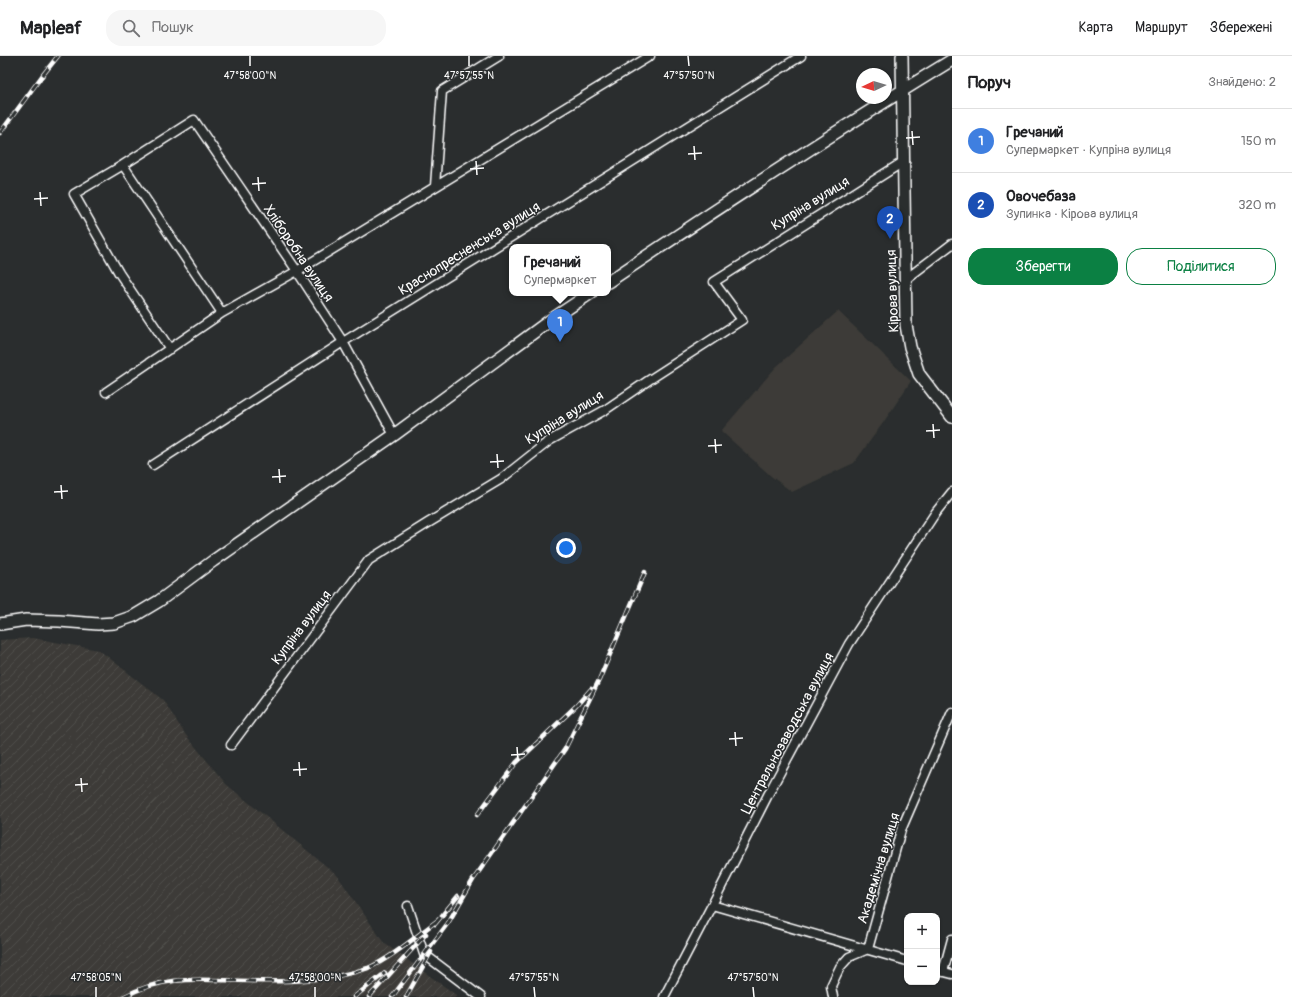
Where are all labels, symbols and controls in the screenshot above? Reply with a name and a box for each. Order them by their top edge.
search box [106,10,386,46]
text: Mapleaf [20,16,82,40]
icon: search [120,17,142,39]
text: Пошук [152,18,194,37]
text: Карта [1078,19,1113,36]
text: Маршрут [1135,19,1188,36]
text: Збережені [1210,19,1272,36]
north arrow [856,68,892,104]
text: 47°58'00"N [224,70,276,82]
text: 47°57'55"N [444,70,494,82]
text: 47°57'50"N [663,70,715,82]
text: Поруч [968,72,1011,93]
text: Знайдено: 2 [1208,74,1276,90]
text: Гречаний [1006,123,1064,142]
text: 1 [978,133,984,149]
text: 150 m [1241,133,1276,149]
text: Супермаркет · Купріна вулиця [1006,142,1171,158]
street label: Купріна вулиця [768,173,852,234]
text: Овочебаза [1006,187,1076,206]
text: 2 [977,197,985,213]
text: 320 m [1238,197,1276,213]
street label: Краснопресненська вулиця [395,198,543,299]
street label: Хліборобна вулиця [260,201,337,305]
pin: 2 [877,206,903,239]
text: Зупинка · Кірова вулиця [1006,206,1138,222]
popup [509,244,611,296]
button: Зберегти [968,248,1118,285]
button: Поділитися [1126,248,1276,285]
street label: Кірова вулиця [883,249,902,333]
text: Гречаний [523,253,581,272]
text: Супермаркет [523,272,597,288]
pin: 1 [547,309,573,342]
street label: Купріна вулиця [522,387,606,448]
your location [556,538,576,558]
street label: Купріна вулиця [268,587,335,668]
street label: Центральнозаводська вулиця [738,650,837,817]
street label: Академічна вулиця [853,811,903,926]
map controls [904,913,940,985]
button: + [904,913,940,949]
button: − [904,949,940,985]
text: 47°58'05"N [71,972,122,984]
text: 47°58'00"N [289,972,341,984]
text: 47°57'55"N [509,972,559,984]
text: 47°57'50"N [727,972,779,984]

